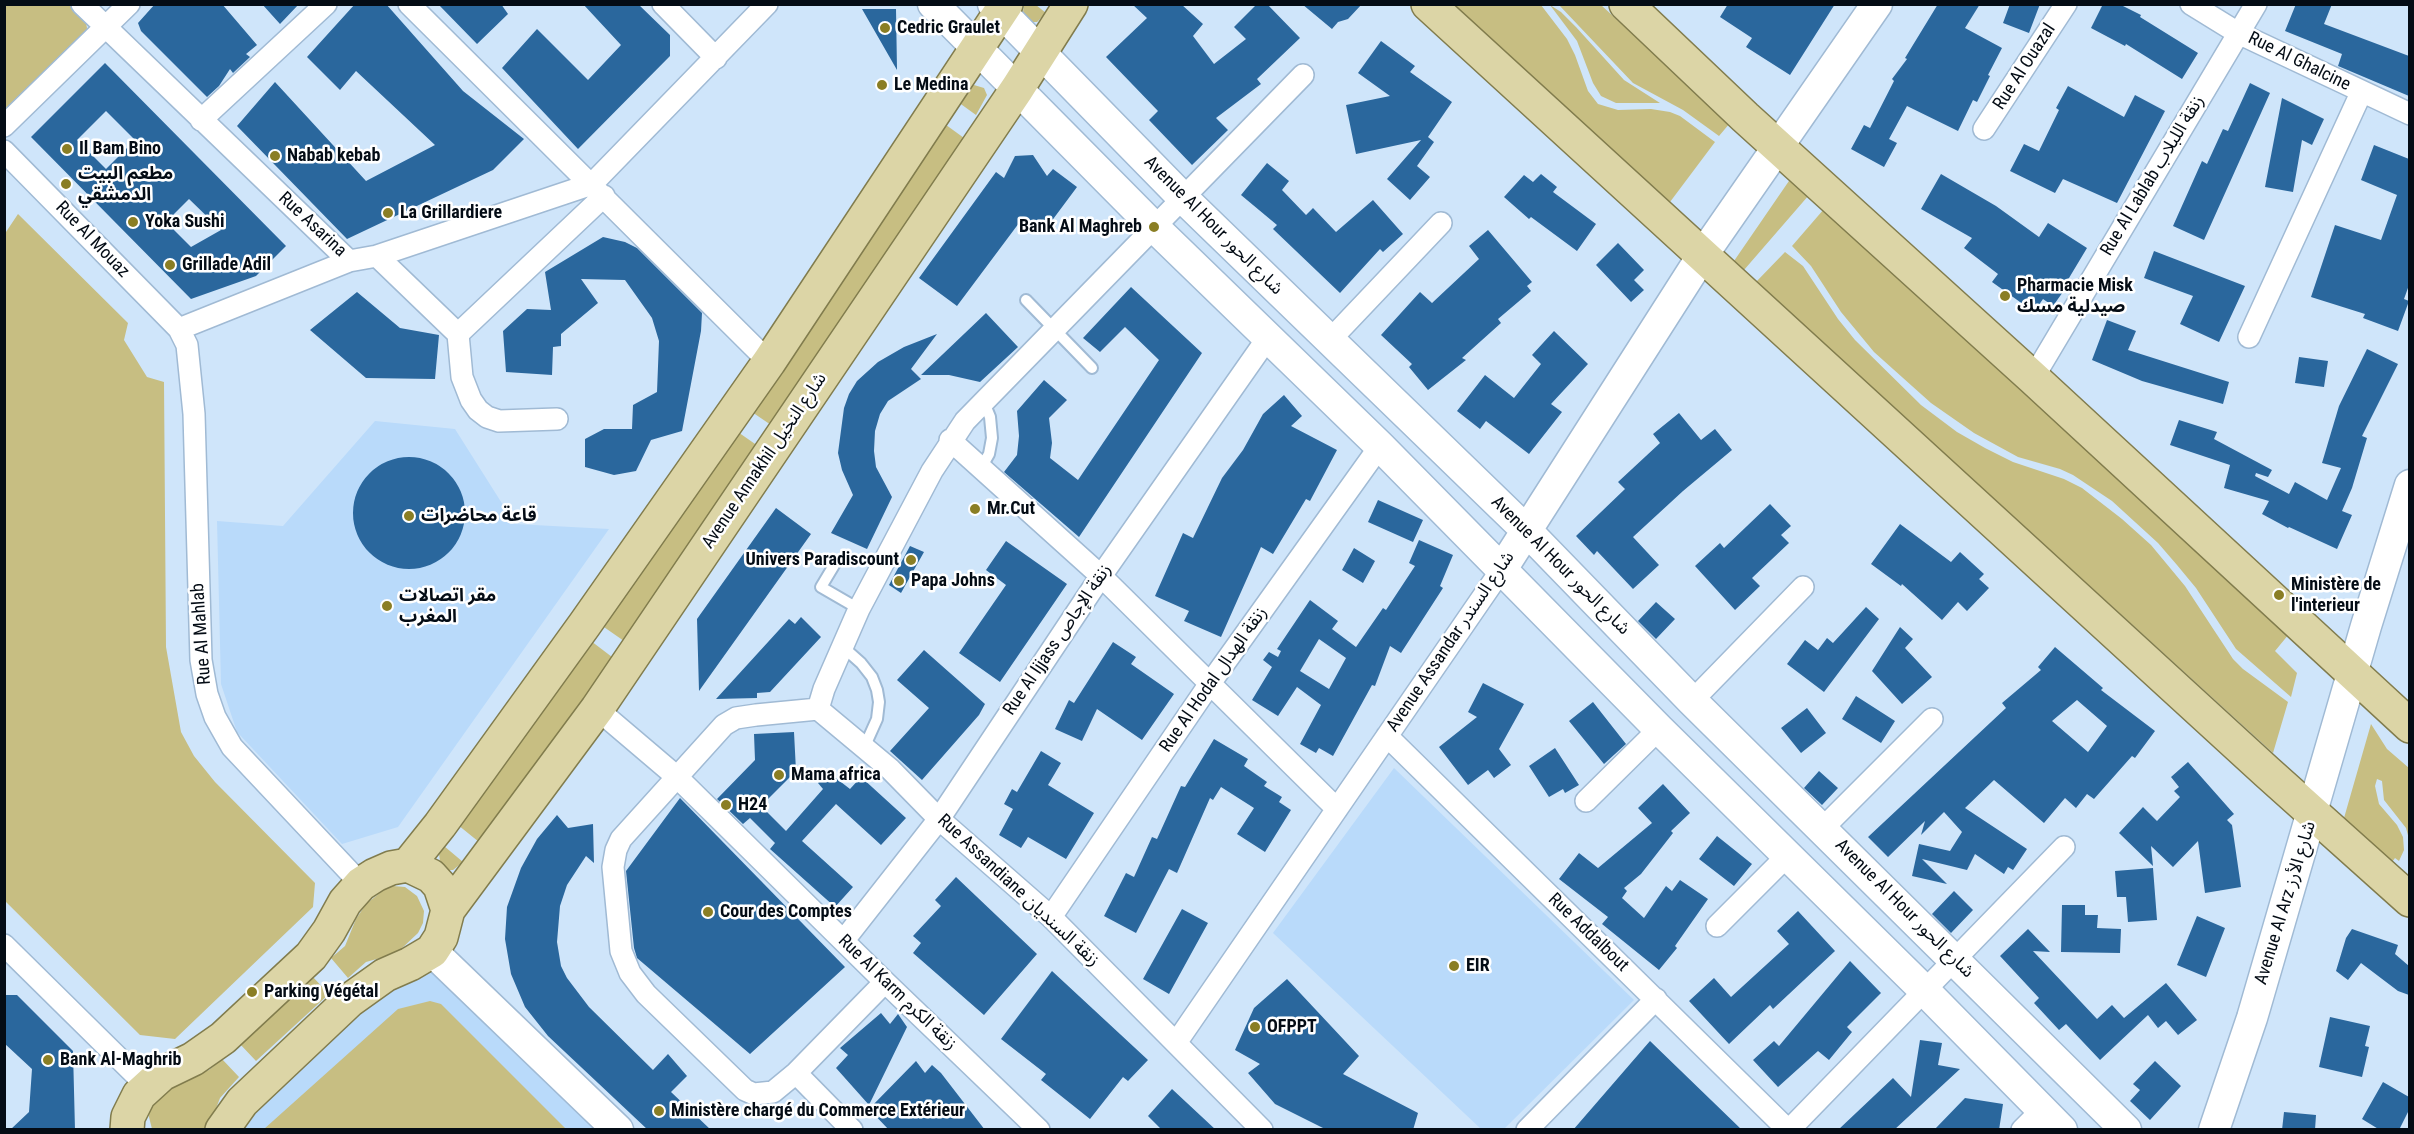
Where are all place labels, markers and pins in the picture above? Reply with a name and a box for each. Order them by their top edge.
place label: Cedric Graulet [897,17,1000,39]
marker: Cedric Graulet [878,21,892,35]
place label: Le Medina [894,74,968,96]
marker: Le Medina [875,78,889,92]
place label: Il Bam Bino [79,138,161,160]
marker: Il Bam Bino [60,142,74,156]
place label: Nabab kebab [287,145,380,167]
marker: Nabab kebab [268,149,282,163]
place label: مطعم البيت الدمشقي [78,163,173,206]
marker: مطعم البيت الدمشقي [59,177,73,191]
place label: La Grillardiere [400,202,502,224]
marker: La Grillardiere [381,206,395,220]
place label: Yoka Sushi [145,211,225,233]
marker: Yoka Sushi [126,215,140,229]
place label: Bank Al Maghreb [1019,216,1142,238]
marker: Bank Al Maghreb [1147,220,1161,234]
place label: Grillade Adil [182,254,271,276]
marker: Grillade Adil [163,258,177,272]
place label: Pharmacie Misk صيدلية مسك [2017,275,2133,318]
marker: Pharmacie Misk صيدلية مسك [1998,289,2012,303]
place label: Mr.Cut [987,498,1035,520]
marker: Mr.Cut [968,502,982,516]
place label: قاعة محاضرات [421,505,536,527]
marker: قاعة محاضرات [402,509,416,523]
place label: Univers Paradiscount [746,549,899,571]
marker: Univers Paradiscount [904,553,918,567]
place label: Papa Johns [911,570,995,592]
marker: Papa Johns [892,574,906,588]
place label: Ministère de l'interieur [2291,574,2381,616]
place label: مقر اتصالات المغرب [399,585,496,628]
marker: Ministère de l'interieur [2272,588,2286,602]
marker: مقر اتصالات المغرب [380,599,394,613]
place label: Mama africa [791,764,881,786]
marker: Mama africa [772,768,786,782]
place label: H24 [738,794,767,816]
marker: H24 [719,798,733,812]
place label: Cour des Comptes [720,901,852,923]
marker: Cour des Comptes [701,905,715,919]
place label: EIR [1466,955,1490,977]
marker: EIR [1447,959,1461,973]
place label: Parking Végétal [264,981,379,1003]
marker: Parking Végétal [245,985,259,999]
place label: OFPPT [1267,1016,1317,1038]
marker: OFPPT [1248,1020,1262,1034]
place label: Bank Al-Maghrib [60,1049,181,1071]
marker: Bank Al-Maghrib [41,1053,55,1067]
place label: Ministère chargé du Commerce Extérieur [671,1100,965,1122]
marker: Ministère chargé du Commerce Extérieur [652,1104,666,1118]

